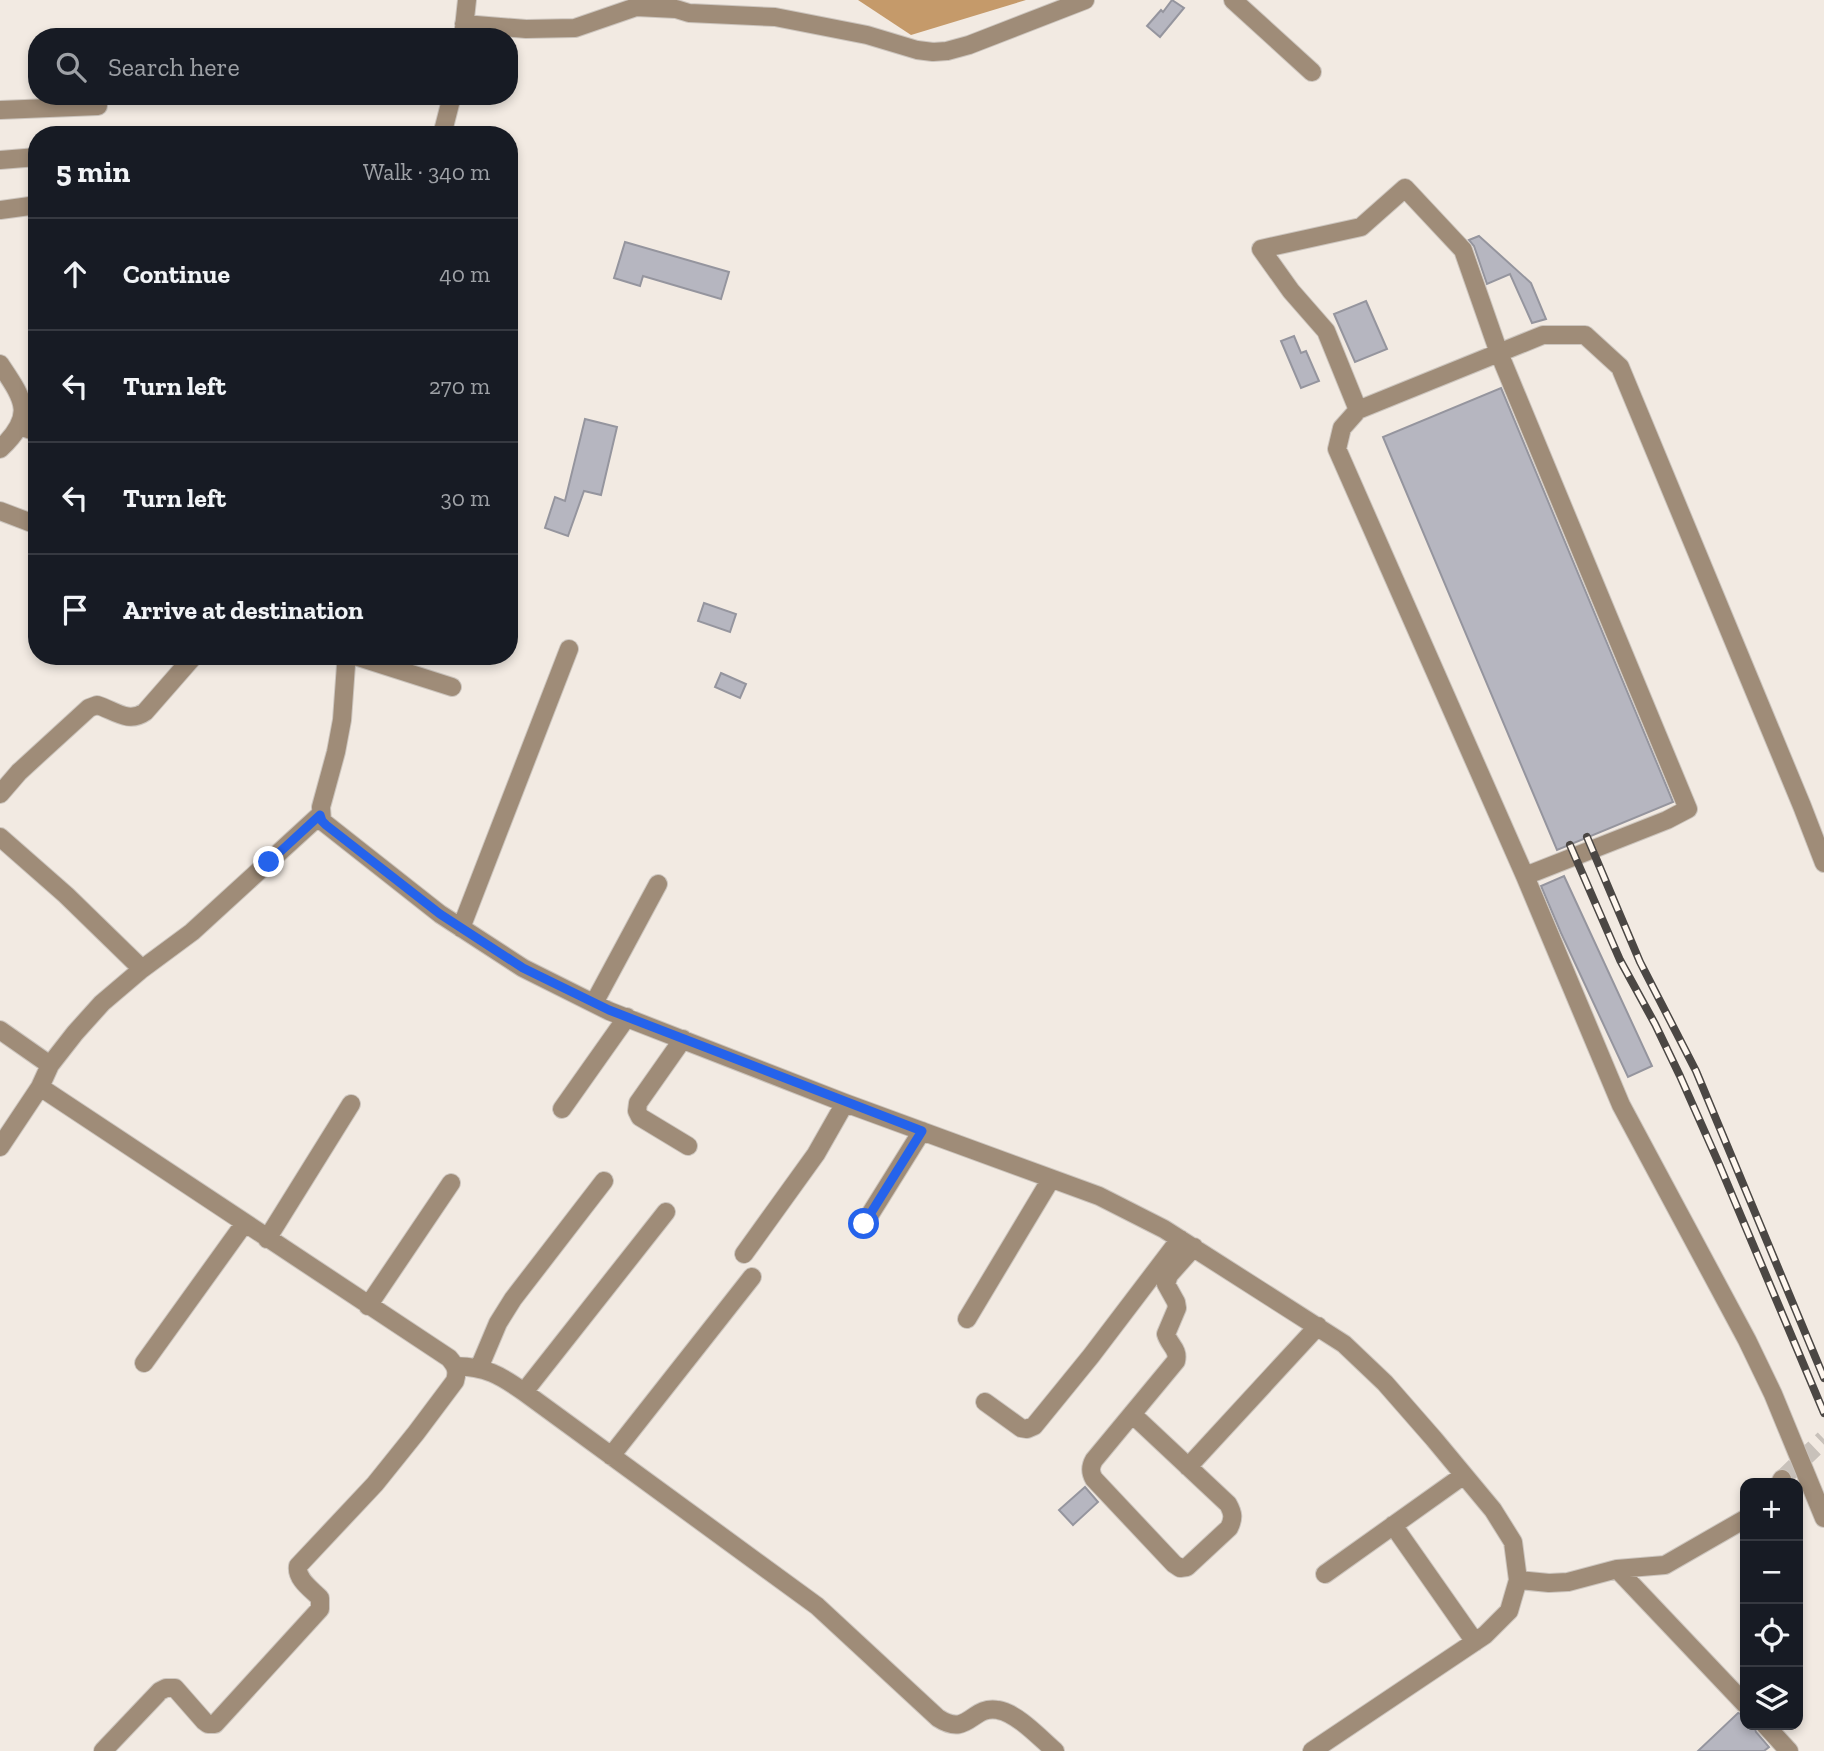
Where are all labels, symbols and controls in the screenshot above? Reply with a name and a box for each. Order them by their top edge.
search box [28,28,518,105]
icon: search [52,48,90,86]
text: Search here [108,51,240,83]
text: 5 min [56,154,130,190]
text: Walk · 340 m [363,158,490,186]
icon: ahead [56,255,94,293]
text: Continue [123,258,230,290]
text: 40 m [439,260,490,288]
icon: left [56,367,94,405]
text: Turn left [123,370,226,402]
text: 270 m [429,372,490,400]
icon: left [56,479,94,517]
text: Turn left [123,482,226,514]
text: 30 m [440,484,490,512]
icon: arrive [56,591,94,629]
text: Arrive at destination [123,594,363,626]
route end [253,846,284,877]
route start [848,1208,879,1239]
map controls [1740,1478,1803,1730]
button: + [1740,1478,1803,1541]
button: − [1740,1541,1803,1604]
button: locate [1740,1604,1803,1667]
button: layers [1740,1667,1803,1730]

